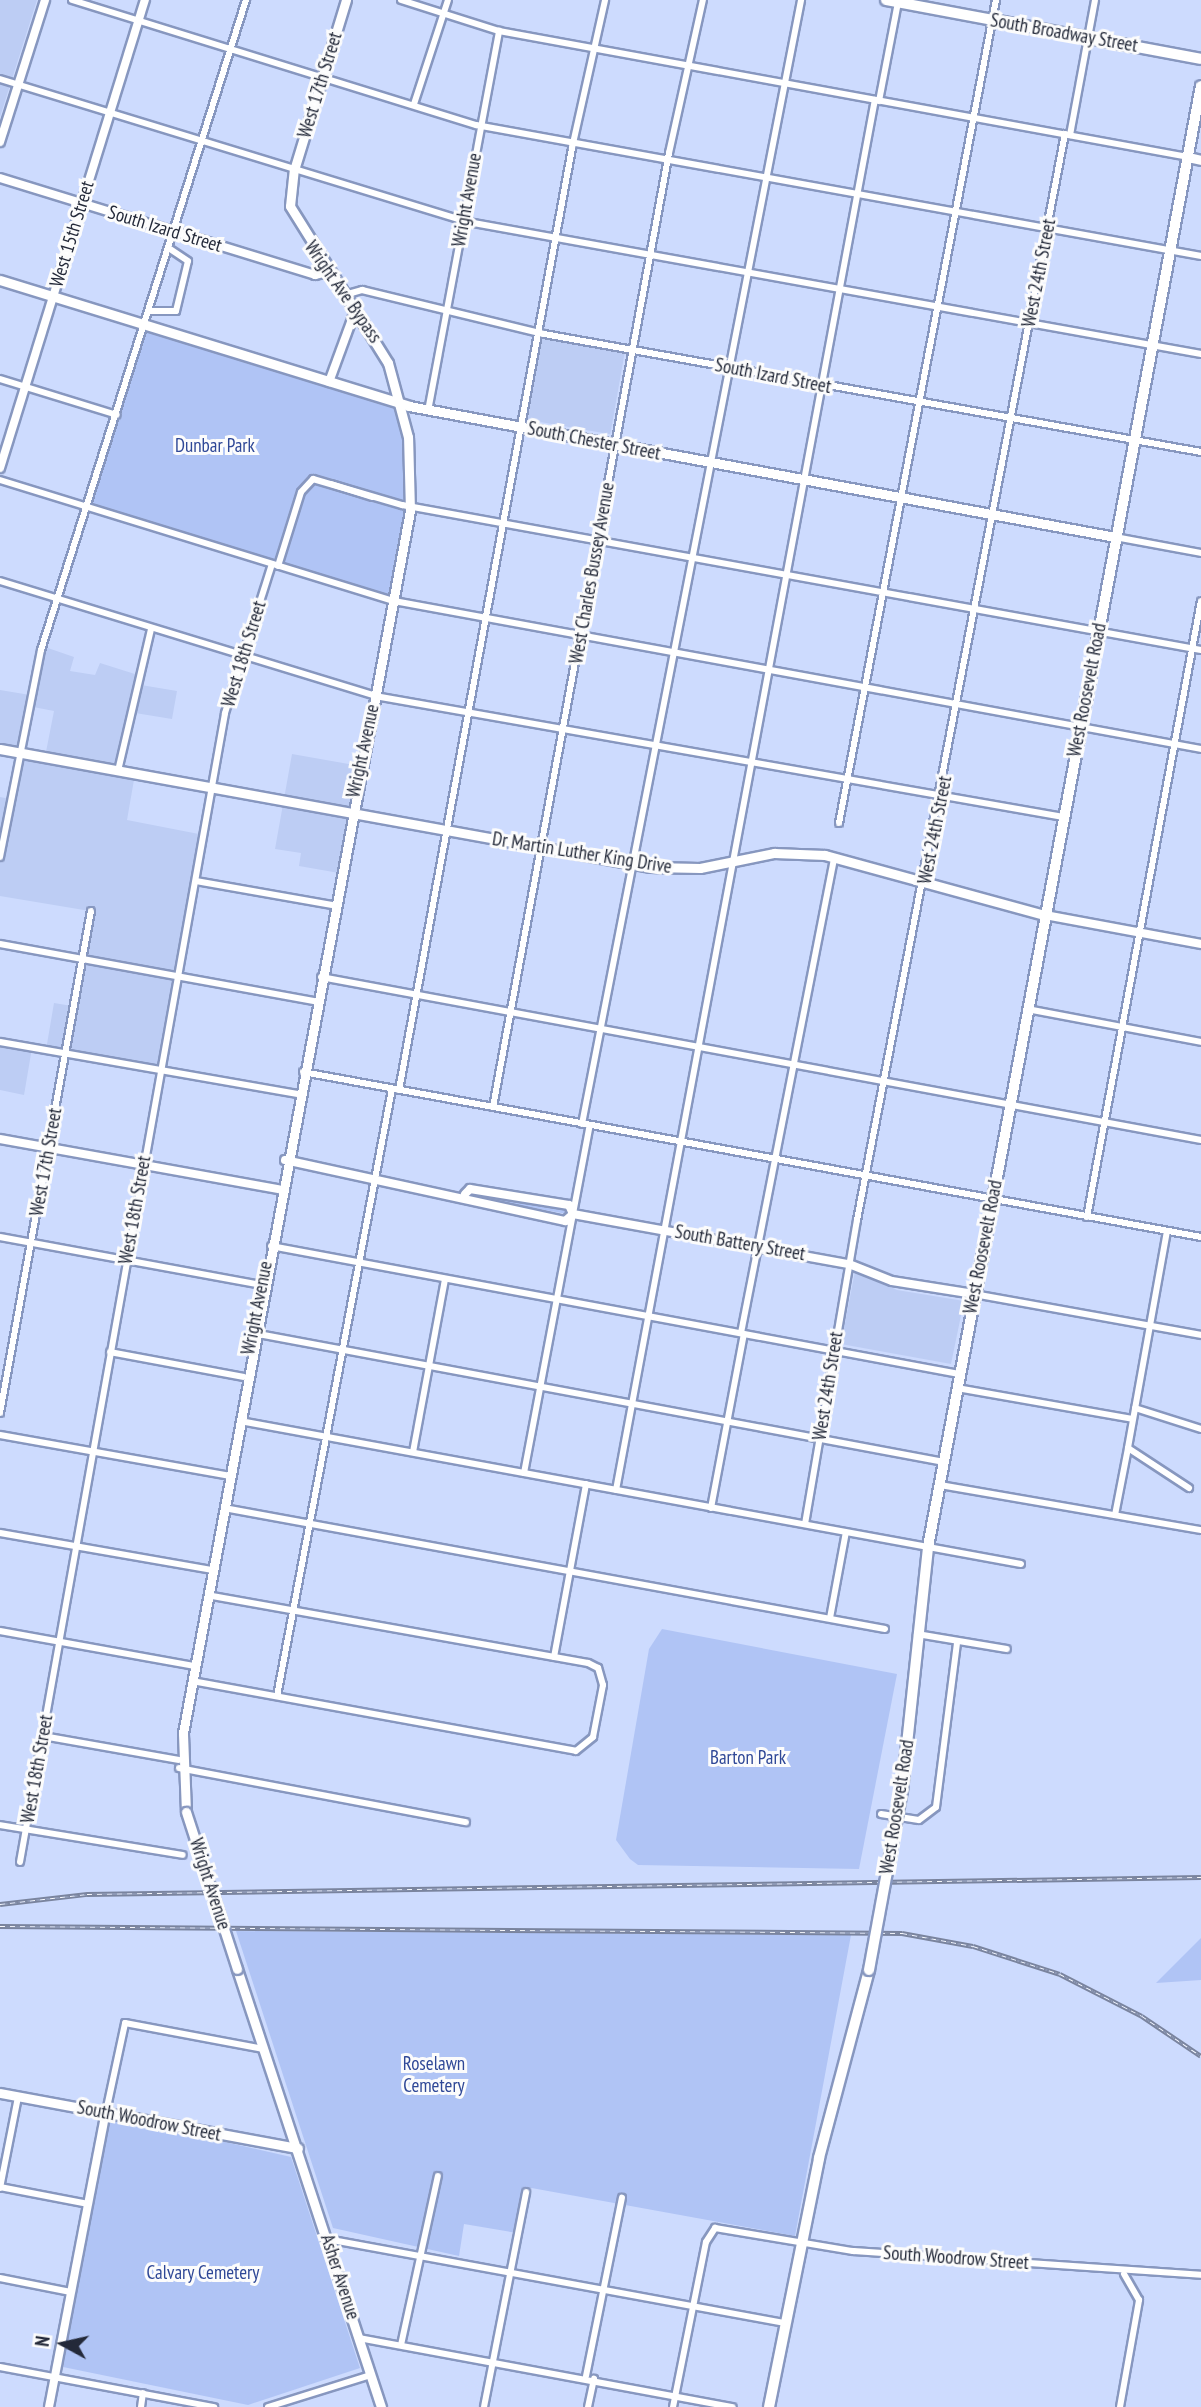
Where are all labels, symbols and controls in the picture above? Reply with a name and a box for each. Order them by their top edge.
street label: South Broadway Street [988,9,1140,57]
street label: West 17th Street [293,29,347,141]
street label: Wright Avenue [447,151,487,249]
street label: West 15th Street [45,178,99,290]
street label: South Izard Street [105,201,225,257]
street label: West 24th Street [1017,217,1061,329]
street label: Wright Ave Bypass [299,236,387,348]
street label: South Izard Street [713,354,833,398]
street label: South Chester Street [526,417,662,465]
park label: Dunbar Park [175,435,255,457]
street label: West Charles Bussey Avenue [565,480,619,666]
street label: West 18th Street [217,598,271,710]
street label: West Roosevelt Road [1063,621,1111,759]
street label: Wright Avenue [342,702,384,800]
street label: West 24th Street [913,774,957,886]
street label: Dr Martin Luther King Drive [491,828,673,878]
street label: West 17th Street [25,1106,67,1218]
street label: West 18th Street [114,1154,156,1266]
street label: West Roosevelt Road [959,1178,1007,1316]
street label: South Battery Street [673,1220,807,1266]
street label: Wright Avenue [237,1259,277,1357]
street label: West 24th Street [808,1330,848,1442]
street label: West 18th Street [16,1713,58,1825]
street label: West Roosevelt Road [875,1738,919,1876]
park label: Barton Park [710,1747,786,1769]
street label: Wright Avenue [184,1835,236,1933]
park label: Roselawn Cemetery [403,2053,465,2097]
street label: South Woodrow Street [75,2096,223,2146]
street label: Asher Avenue [315,2231,365,2323]
street label: South Woodrow Street [882,2242,1030,2274]
park label: Calvary Cemetery [146,2262,260,2284]
north arrow [28,2309,98,2379]
text: N [30,2334,55,2348]

